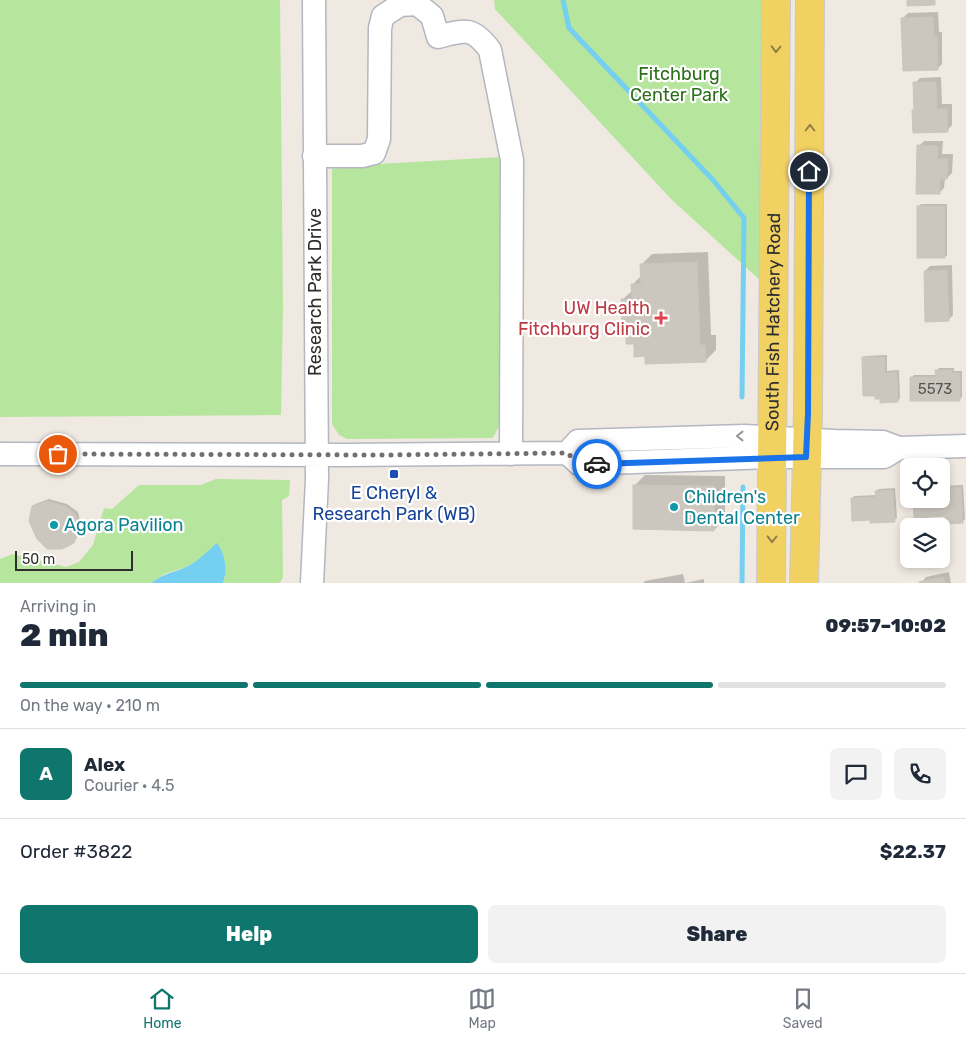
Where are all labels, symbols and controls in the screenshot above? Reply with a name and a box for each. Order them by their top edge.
one-way arrow [771,45,781,53]
park label: Fitchburg Center Park [630,63,729,106]
one-way arrow [805,124,815,132]
pin [788,150,830,192]
icon: home [795,157,823,185]
street label: Research Park Drive [304,208,326,376]
street label: South Fish Hatchery Road [761,213,785,431]
place label: UW Health Fitchburg Clinic [518,297,650,340]
marker: UW Health Fitchburg Clinic [654,311,668,325]
house number: 5573 [918,380,952,398]
one-way arrow [736,431,744,441]
pin [37,433,79,475]
courier [572,439,622,489]
icon: bag [44,440,72,468]
icon: car [583,450,611,478]
map controls [900,458,950,568]
button: locate [900,458,950,508]
marker: E Cheryl & Research Park (WB) [388,468,400,480]
place label: E Cheryl & Research Park (WB) [313,482,475,525]
place label: Children's Dental Center [684,486,800,529]
marker: Children's Dental Center [668,501,680,513]
place label: Agora Pavilion [64,514,184,536]
button: layers [900,518,950,568]
marker: Agora Pavilion [48,519,60,531]
one-way arrow [767,536,777,543]
scale bar [15,548,132,571]
text: 50 m [22,551,55,568]
text: Arriving in [20,597,96,616]
text: 09:57–10:02 [825,614,946,637]
text: 2 min [20,616,109,654]
text: On the way · 210 m [20,696,160,715]
button: chat [830,748,882,800]
button: phone [894,748,946,800]
text: Alex [84,753,125,776]
text: A [39,762,53,785]
text: Courier · 4.5 [84,776,174,795]
text: Order #3822 [20,840,132,863]
text: $22.37 [880,840,946,863]
button: Help [20,905,478,963]
button: Share [488,905,946,963]
tab: Home [143,985,182,1032]
tab: Map [468,985,496,1032]
tab: Saved [783,985,823,1032]

